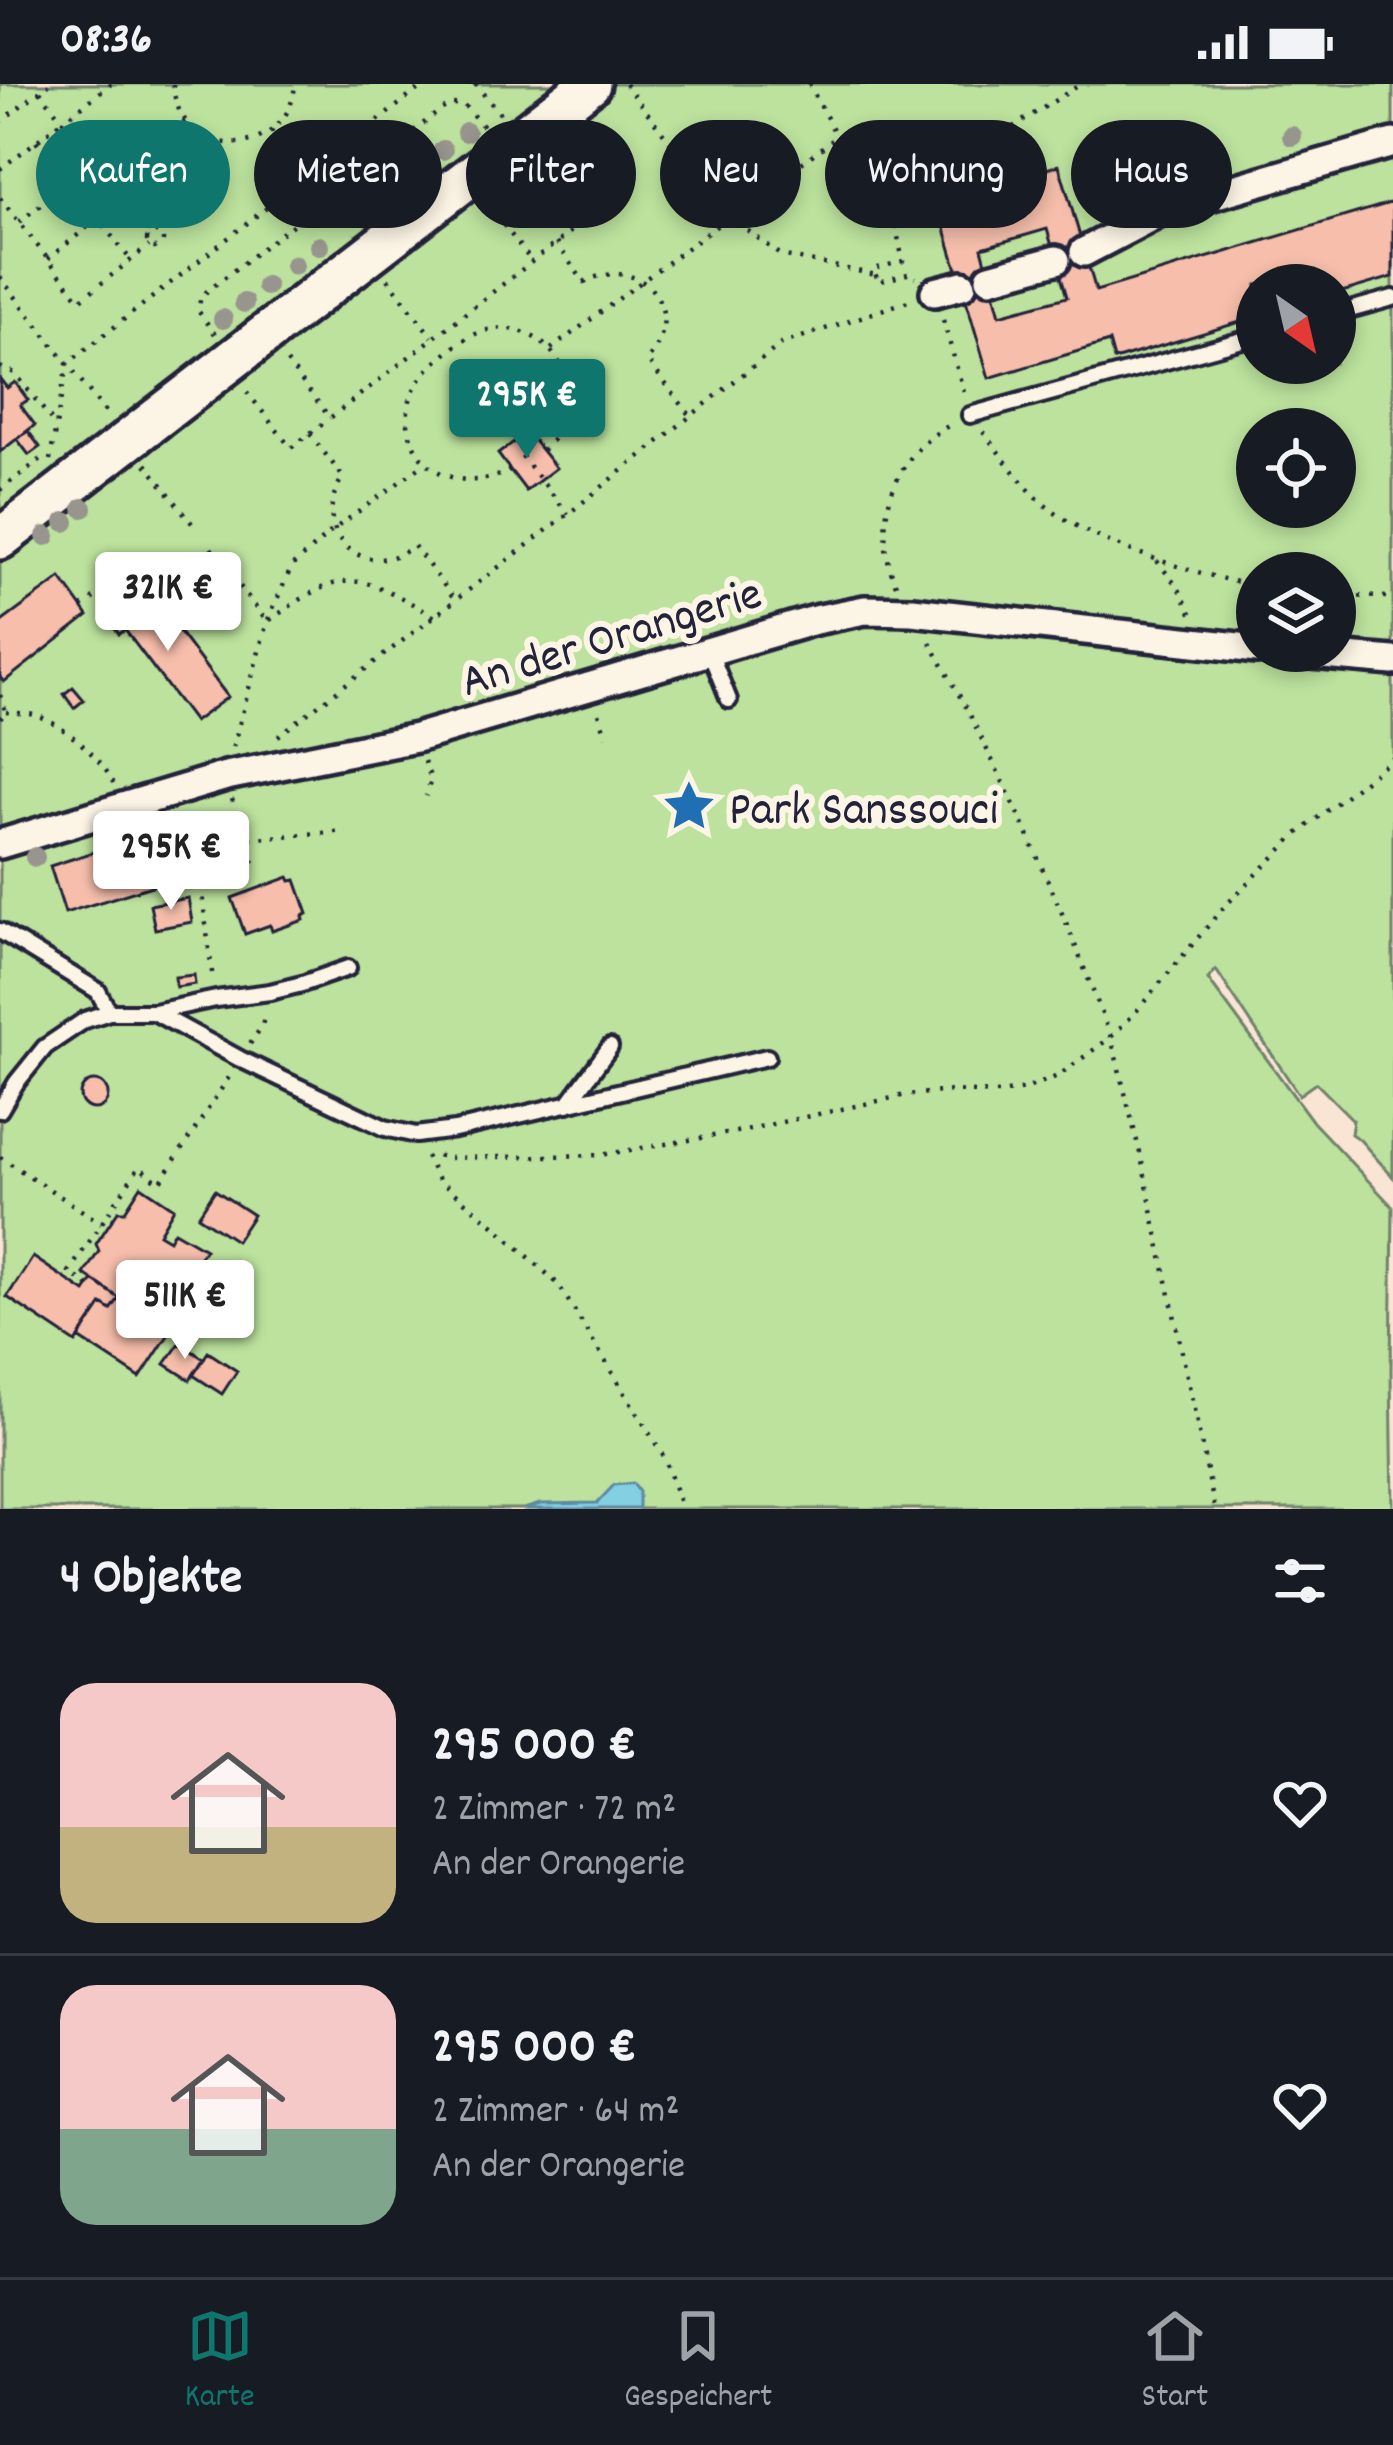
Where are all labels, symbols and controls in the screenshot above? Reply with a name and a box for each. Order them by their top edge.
text: 08:36 [60,10,152,74]
chip: Kaufen [36,120,230,228]
chip: Mieten [254,120,442,228]
chip: Filter [466,120,636,228]
chip: Neu [660,120,801,228]
chip: Wohnung [825,120,1047,228]
chip: Haus [1071,120,1232,228]
north arrow [1236,264,1356,384]
map controls [1236,264,1356,672]
pin: 295K € [429,359,625,461]
text: 295K € [476,370,578,425]
button: locate [1236,408,1356,528]
pin: 321K € [70,552,266,654]
button: layers [1236,552,1356,672]
text: 321K € [122,563,214,618]
street label: An der Orangerie [453,563,771,720]
place icon: Park Sanssouci [660,777,718,835]
place label: Park Sanssouci [729,779,998,848]
pin: 295K € [73,811,269,913]
text: 295K € [120,822,222,877]
pin: 511K € [87,1260,283,1362]
text: 511K € [143,1271,227,1326]
text: 4 Objekte [60,1545,242,1617]
icon: filters [1267,1548,1333,1614]
text: 295 000 € [432,1712,636,1784]
icon: home [156,1731,300,1875]
icon: heart [1267,1770,1333,1836]
text: 2 Zimmer · 72 m² [432,1784,676,1839]
text: An der Orangerie [432,1839,685,1894]
text: 295 000 € [432,2014,636,2086]
icon: home [156,2033,300,2177]
icon: heart [1267,2072,1333,2138]
text: 2 Zimmer · 64 m² [432,2086,680,2141]
text: An der Orangerie [432,2141,685,2196]
tab: Karte [185,2303,254,2422]
tab: Gespeichert [624,2303,772,2422]
tab: Start [1142,2303,1208,2422]

